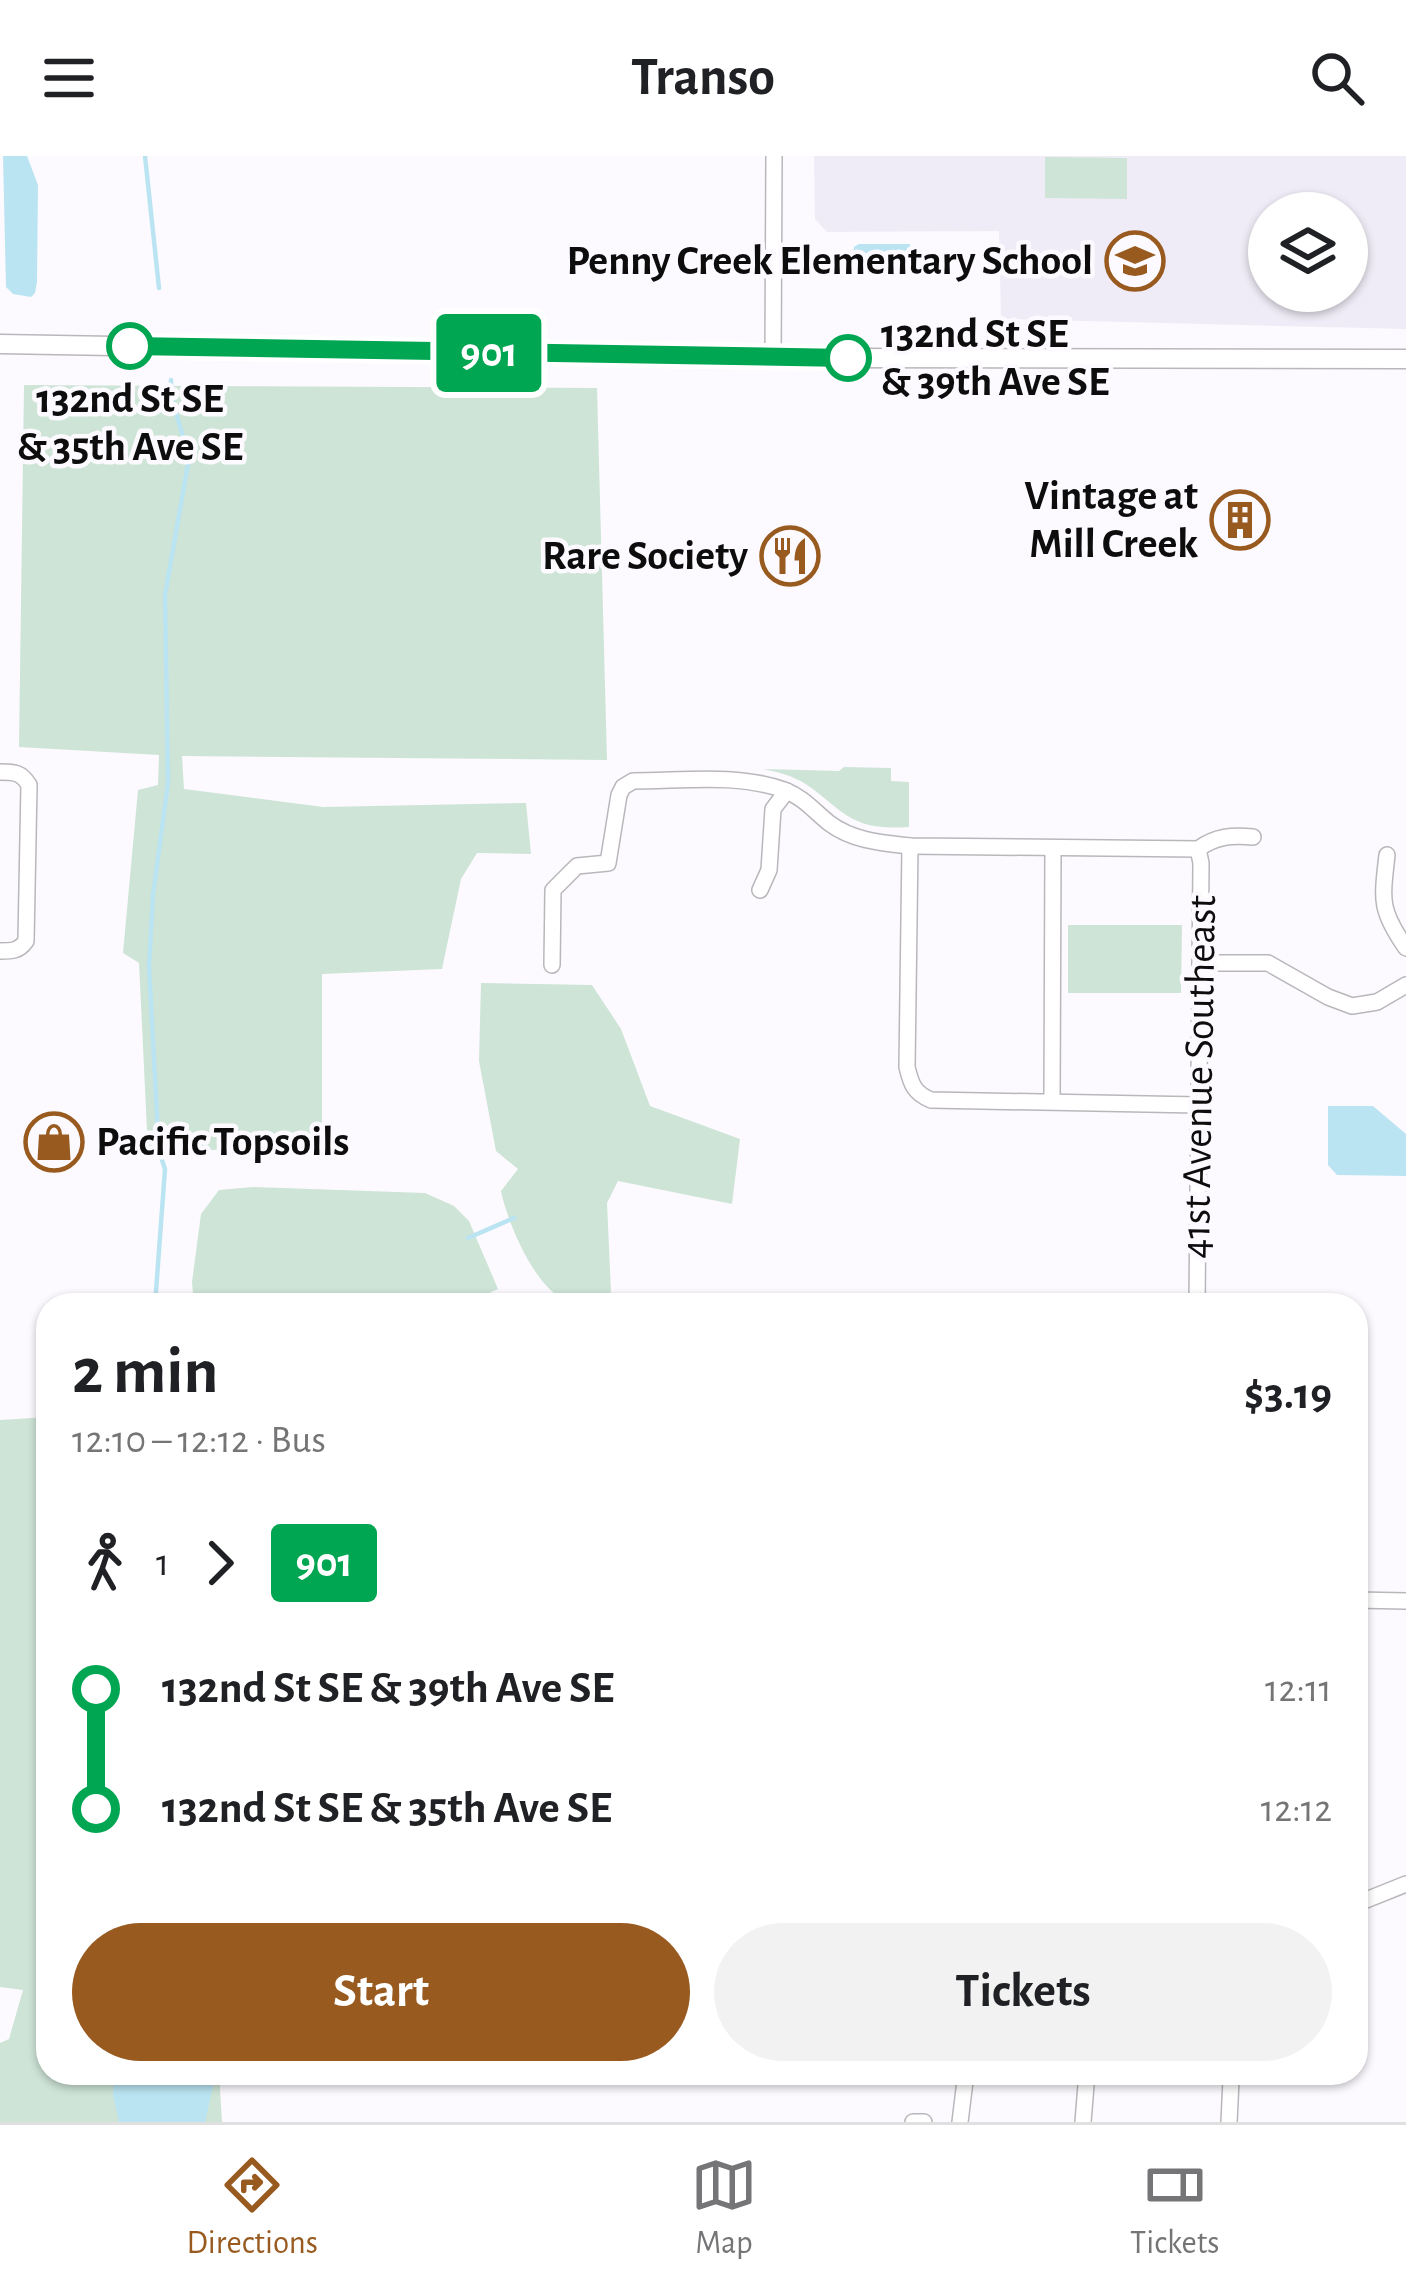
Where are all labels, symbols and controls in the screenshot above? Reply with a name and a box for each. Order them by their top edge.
icon: menu [36,45,102,111]
icon: search [1304,45,1370,111]
text: Transo [631,51,775,105]
map controls [1248,192,1368,312]
button: layers [1248,192,1368,312]
school or university icon: Penny Creek Elementary School [1104,230,1166,292]
place label: Penny Creek Elementary School [566,240,1093,282]
place label: 132nd St SE & 39th Ave SE [881,313,1109,403]
line badge: 901 [420,314,558,392]
marker: 132nd St SE & 35th Ave SE [108,324,152,368]
text: 901 [460,332,518,374]
marker: 132nd St SE & 39th Ave SE [826,336,870,380]
place label: 132nd St SE & 35th Ave SE [17,378,243,468]
place label: Vintage at Mill Creek [1024,475,1198,565]
building icon: Vintage at Mill Creek [1209,489,1271,551]
restaurant icon: Rare Society [759,525,821,587]
place label: Rare Society [542,535,748,577]
street label: 41st Avenue Southeast [1175,895,1223,1259]
shop icon: Pacific Topsoils [23,1111,85,1173]
place label: Pacific Topsoils [96,1121,349,1163]
text: 2 min [72,1339,218,1405]
text: $3.19 [1244,1372,1332,1417]
text: 12:10 – 12:12 · Bus [72,1421,326,1460]
icon: walk [72,1530,138,1596]
icon: forward [187,1530,253,1596]
text: 901 [295,1542,353,1584]
text: 1 [156,1544,169,1583]
text: 132nd St SE & 39th Ave SE [162,1666,614,1711]
text: 12:11 [1265,1670,1332,1709]
text: 132nd St SE & 35th Ave SE [162,1786,612,1831]
text: 12:12 [1261,1790,1332,1829]
button: Start [72,1923,690,2061]
button: Tickets [714,1923,1332,2061]
tab: Directions [187,2152,318,2264]
tab: Map [691,2152,757,2264]
tab: Tickets [1130,2152,1219,2264]

